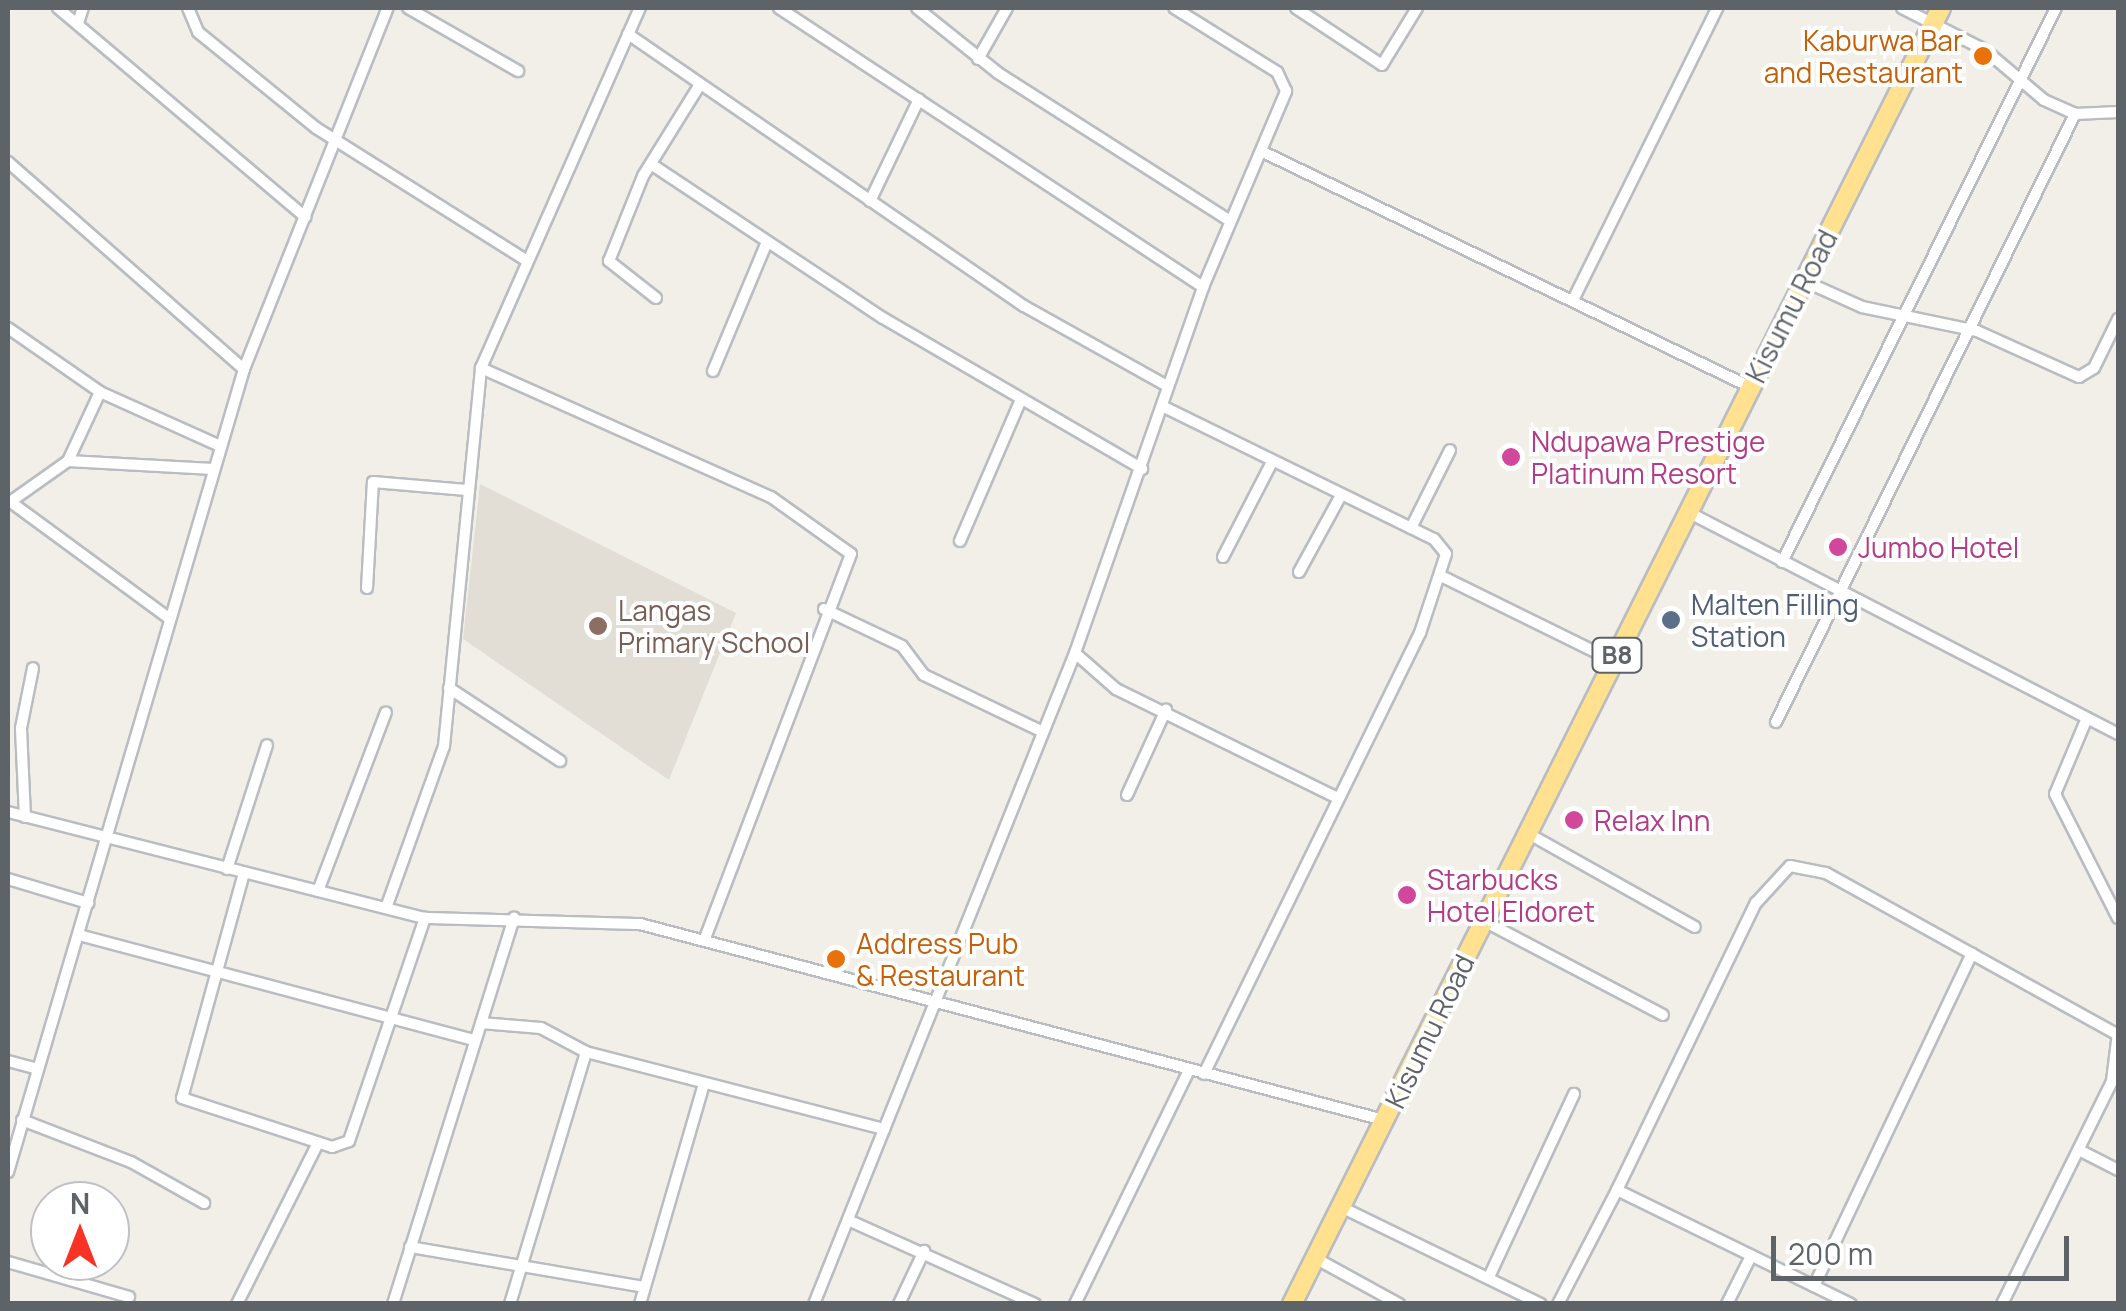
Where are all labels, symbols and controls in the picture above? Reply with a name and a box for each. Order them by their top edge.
place label: Kaburwa Bar and Restaurant [1764,23,1963,89]
marker: Kaburwa Bar and Restaurant [1972,45,1994,67]
street label: Kisumu Road [1738,224,1844,388]
place label: Ndupawa Prestige Platinum Resort [1531,424,1765,490]
marker: Ndupawa Prestige Platinum Resort [1500,446,1522,468]
place label: Jumbo Hotel [1858,530,2019,564]
marker: Jumbo Hotel [1827,536,1849,558]
place label: Malten Filling Station [1691,587,1859,653]
place label: Langas Primary School [618,593,810,659]
marker: Malten Filling Station [1660,609,1682,631]
marker: Langas Primary School [587,615,609,637]
road number: B8 [1590,635,1644,675]
place label: Relax Inn [1594,803,1710,837]
marker: Relax Inn [1563,809,1585,831]
place label: Starbucks Hotel Eldoret [1427,862,1595,928]
marker: Starbucks Hotel Eldoret [1396,884,1418,906]
place label: Address Pub & Restaurant [856,926,1025,992]
marker: Address Pub & Restaurant [825,948,847,970]
street label: Kisumu Road [1377,949,1481,1113]
north arrow [30,1181,130,1281]
text: N [70,1184,90,1222]
scale bar [1776,1216,2074,1278]
text: 200 m [1788,1233,1873,1274]

